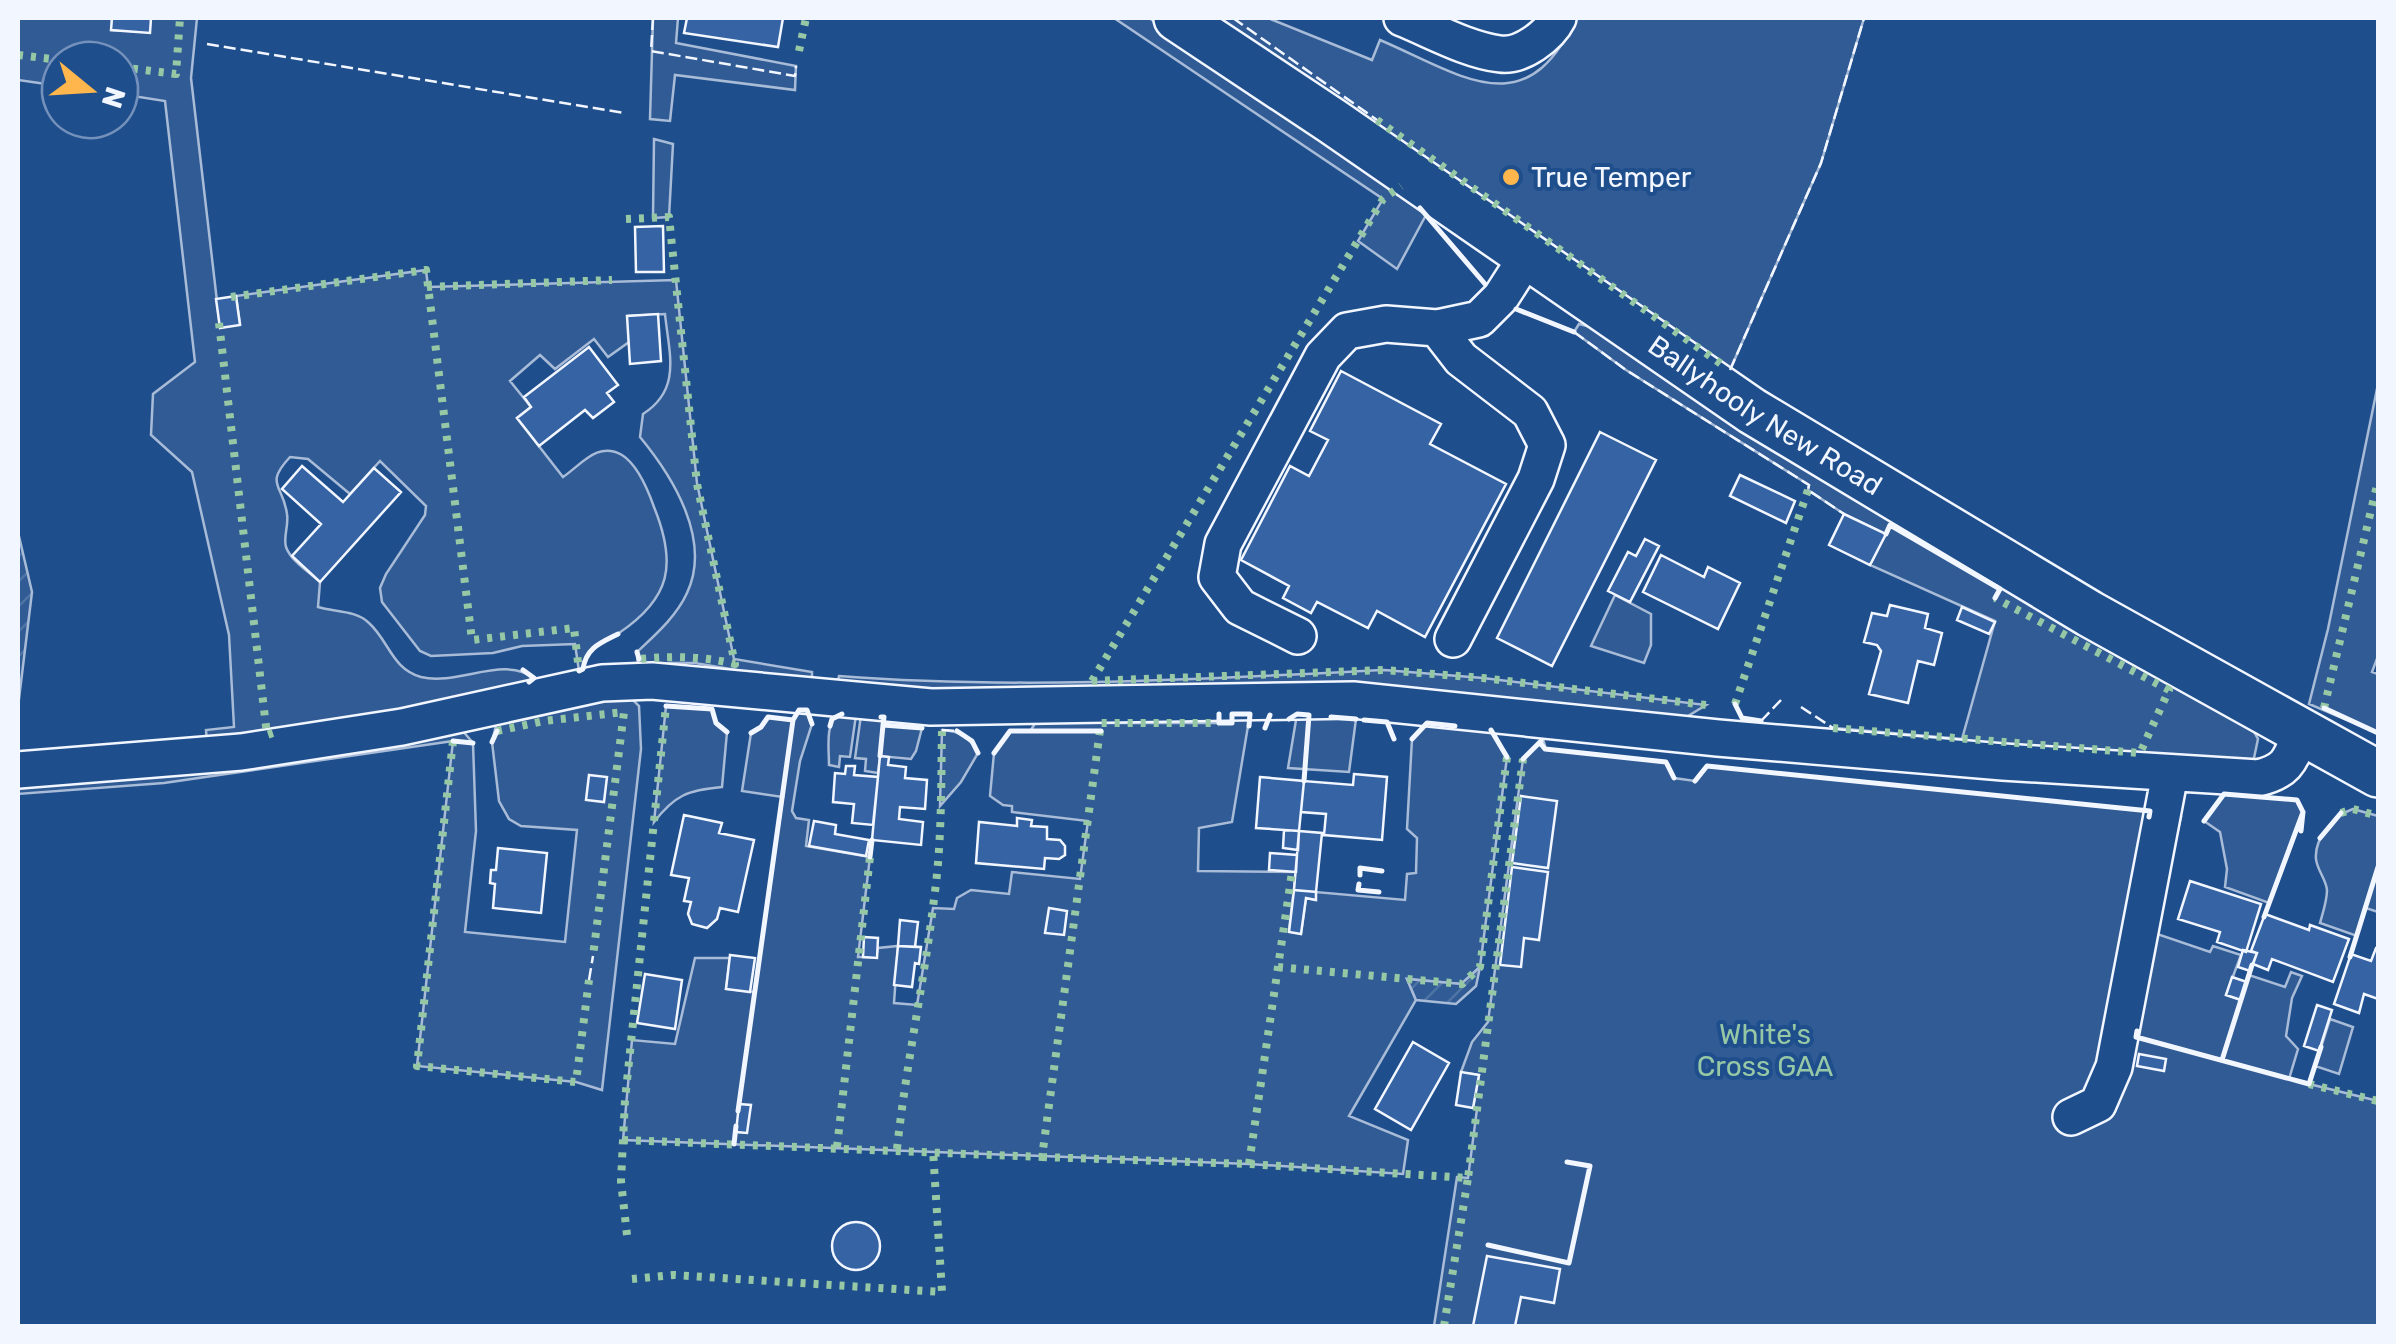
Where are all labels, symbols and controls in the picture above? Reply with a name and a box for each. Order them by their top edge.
north arrow [40,40,140,140]
text: N [94,83,132,112]
place label: True Temper [1531,161,1692,194]
marker: True Temper [1500,166,1522,188]
street label: Ballyhooly New Road [1642,328,1888,502]
park label: White's Cross GAA [1697,1018,1834,1083]

